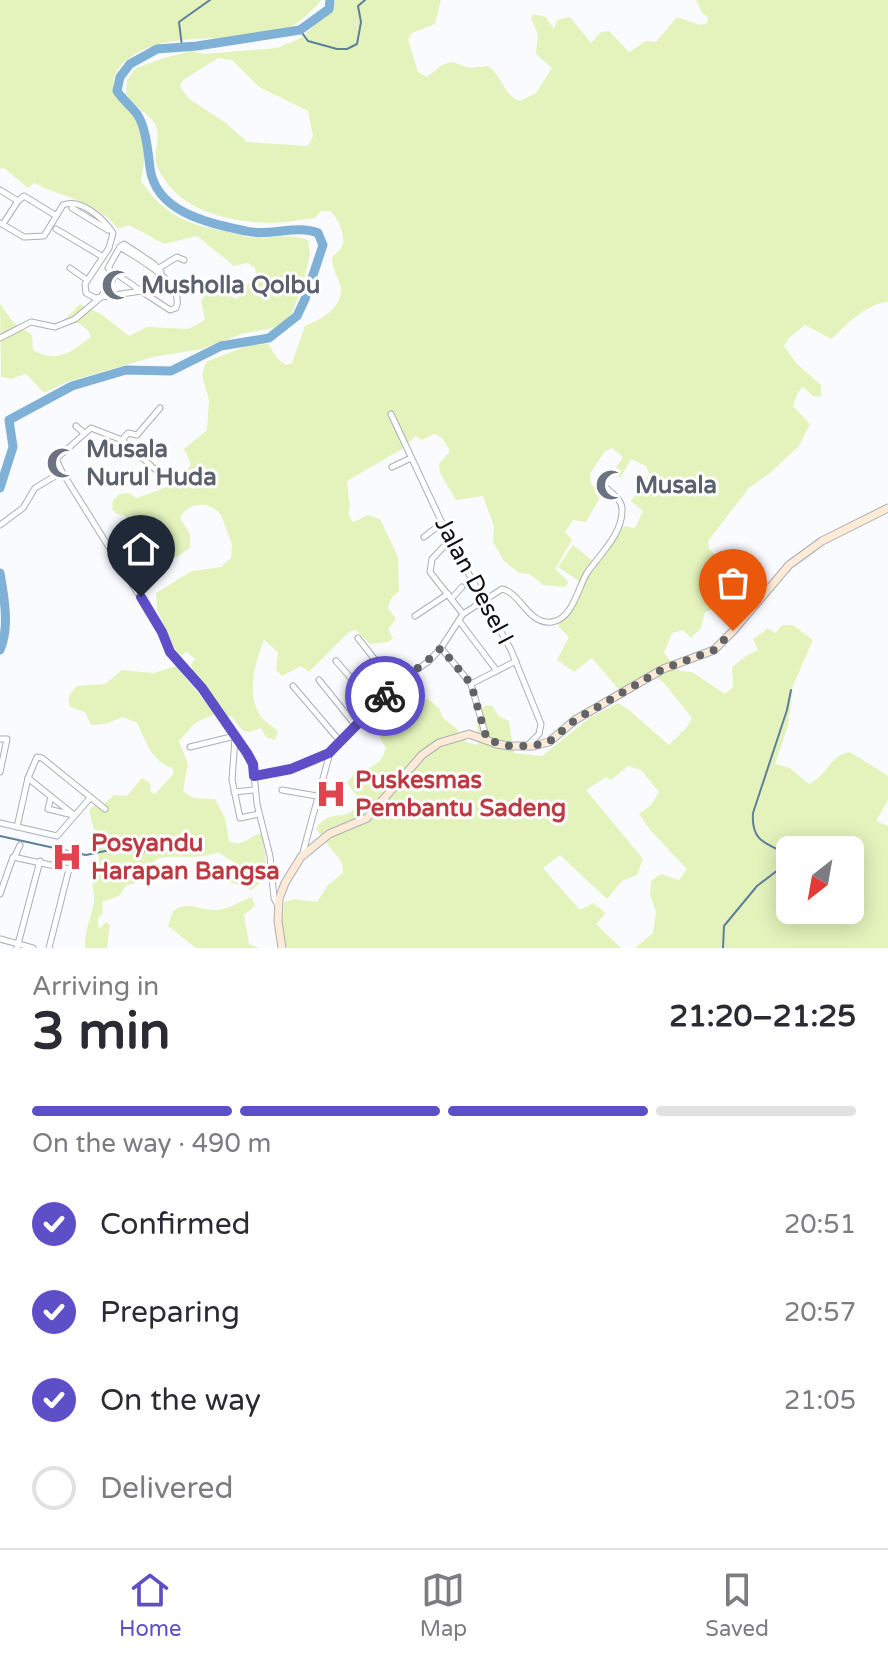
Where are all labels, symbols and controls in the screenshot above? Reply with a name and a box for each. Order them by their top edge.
mosque icon: Musholla Qolbu [100,268,134,302]
place label: Musholla Qolbu [141,271,320,300]
place label: Musala Nurul Huda [86,435,217,492]
mosque icon: Musala Nurul Huda [45,446,79,480]
mosque icon: Musala [594,468,628,502]
place label: Musala [635,471,717,500]
street label: Jalan Desel I [428,512,520,650]
pin [107,515,175,597]
icon: home [119,527,163,571]
pin [699,549,767,631]
icon: bag [711,561,755,605]
courier [345,656,425,736]
icon: bike [363,674,407,718]
place label: Puskesmas Pembantu Sadeng [355,766,566,823]
hospital icon: Puskesmas Pembantu Sadeng [314,777,348,811]
place label: Posyandu Harapan Bangsa [91,829,280,886]
north arrow [776,836,864,924]
map controls [776,836,864,924]
hospital icon: Posyandu Harapan Bangsa [50,840,84,874]
text: Arriving in [32,971,159,1002]
text: 21:20–21:25 [669,998,856,1035]
text: 3 min [32,1000,171,1063]
text: On the way · 490 m [32,1128,271,1159]
icon: check [32,1202,76,1246]
text: Confirmed [100,1206,251,1243]
text: 20:51 [784,1209,856,1240]
icon: check [32,1290,76,1334]
text: Preparing [100,1294,240,1331]
text: 20:57 [784,1297,856,1328]
icon: check [32,1378,76,1422]
text: On the way [100,1382,261,1419]
text: 21:05 [784,1385,856,1416]
text: Delivered [100,1470,234,1507]
tab: Home [119,1568,181,1642]
tab: Map [420,1568,467,1642]
tab: Saved [705,1568,769,1642]

